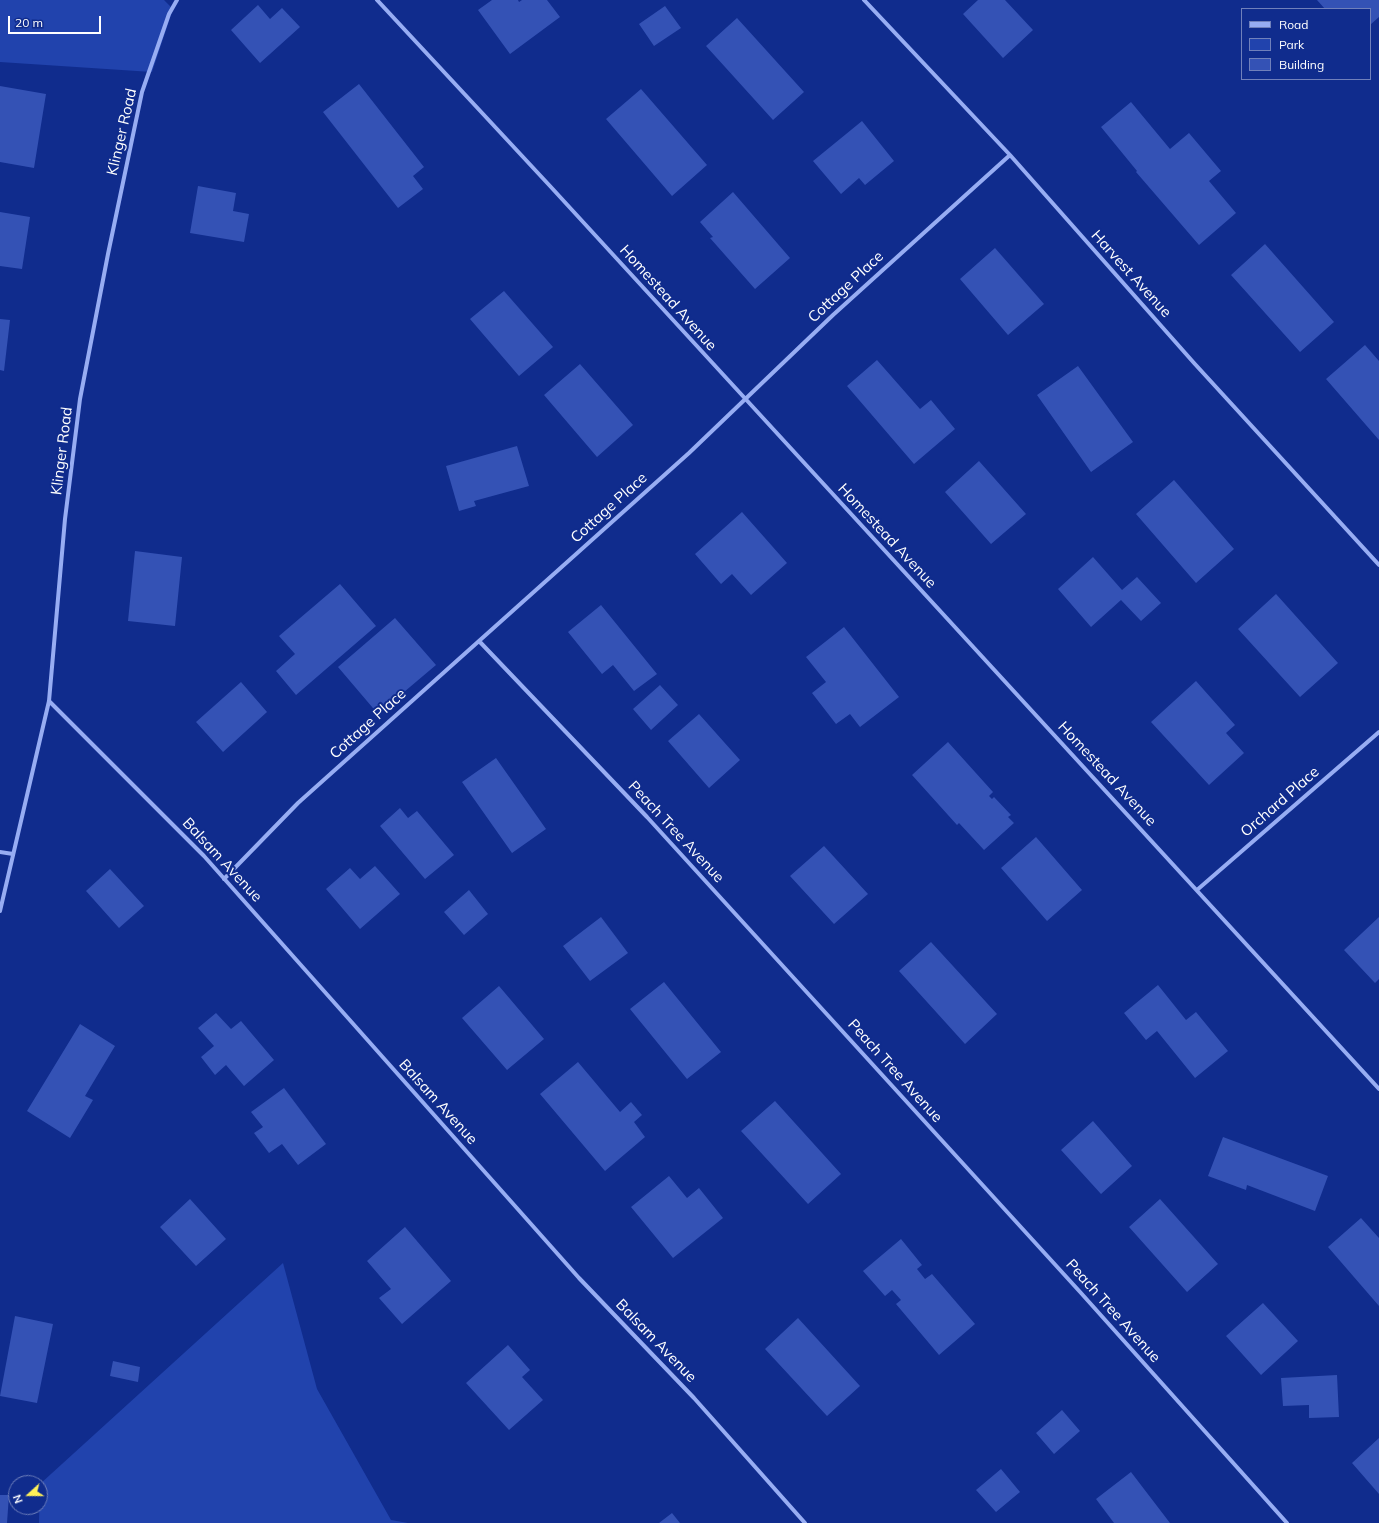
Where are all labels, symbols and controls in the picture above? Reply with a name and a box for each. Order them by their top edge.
scale bar [10,8,103,34]
legend [1241,8,1371,80]
text: 20 m [15,15,43,30]
text: Road [1279,17,1308,32]
text: Park [1279,37,1304,52]
text: Building [1279,57,1324,72]
street label: Klinger Road [103,87,141,177]
street label: Harvest Avenue [1087,227,1175,321]
street label: Homestead Avenue [616,241,720,355]
street label: Cottage Place [805,248,887,326]
street label: Klinger Road [48,406,76,496]
street label: Cottage Place [567,469,651,547]
street label: Homestead Avenue [834,480,940,592]
street label: Cottage Place [326,685,410,763]
street label: Homestead Avenue [1054,718,1160,830]
street label: Orchard Place [1237,763,1323,841]
street label: Peach Tree Avenue [624,777,728,887]
street label: Balsam Avenue [178,814,266,906]
street label: Peach Tree Avenue [844,1016,946,1126]
street label: Balsam Avenue [395,1056,481,1148]
street label: Peach Tree Avenue [1062,1256,1164,1366]
street label: Balsam Avenue [612,1296,700,1386]
north arrow [8,1475,48,1515]
text: N [10,1493,26,1505]

